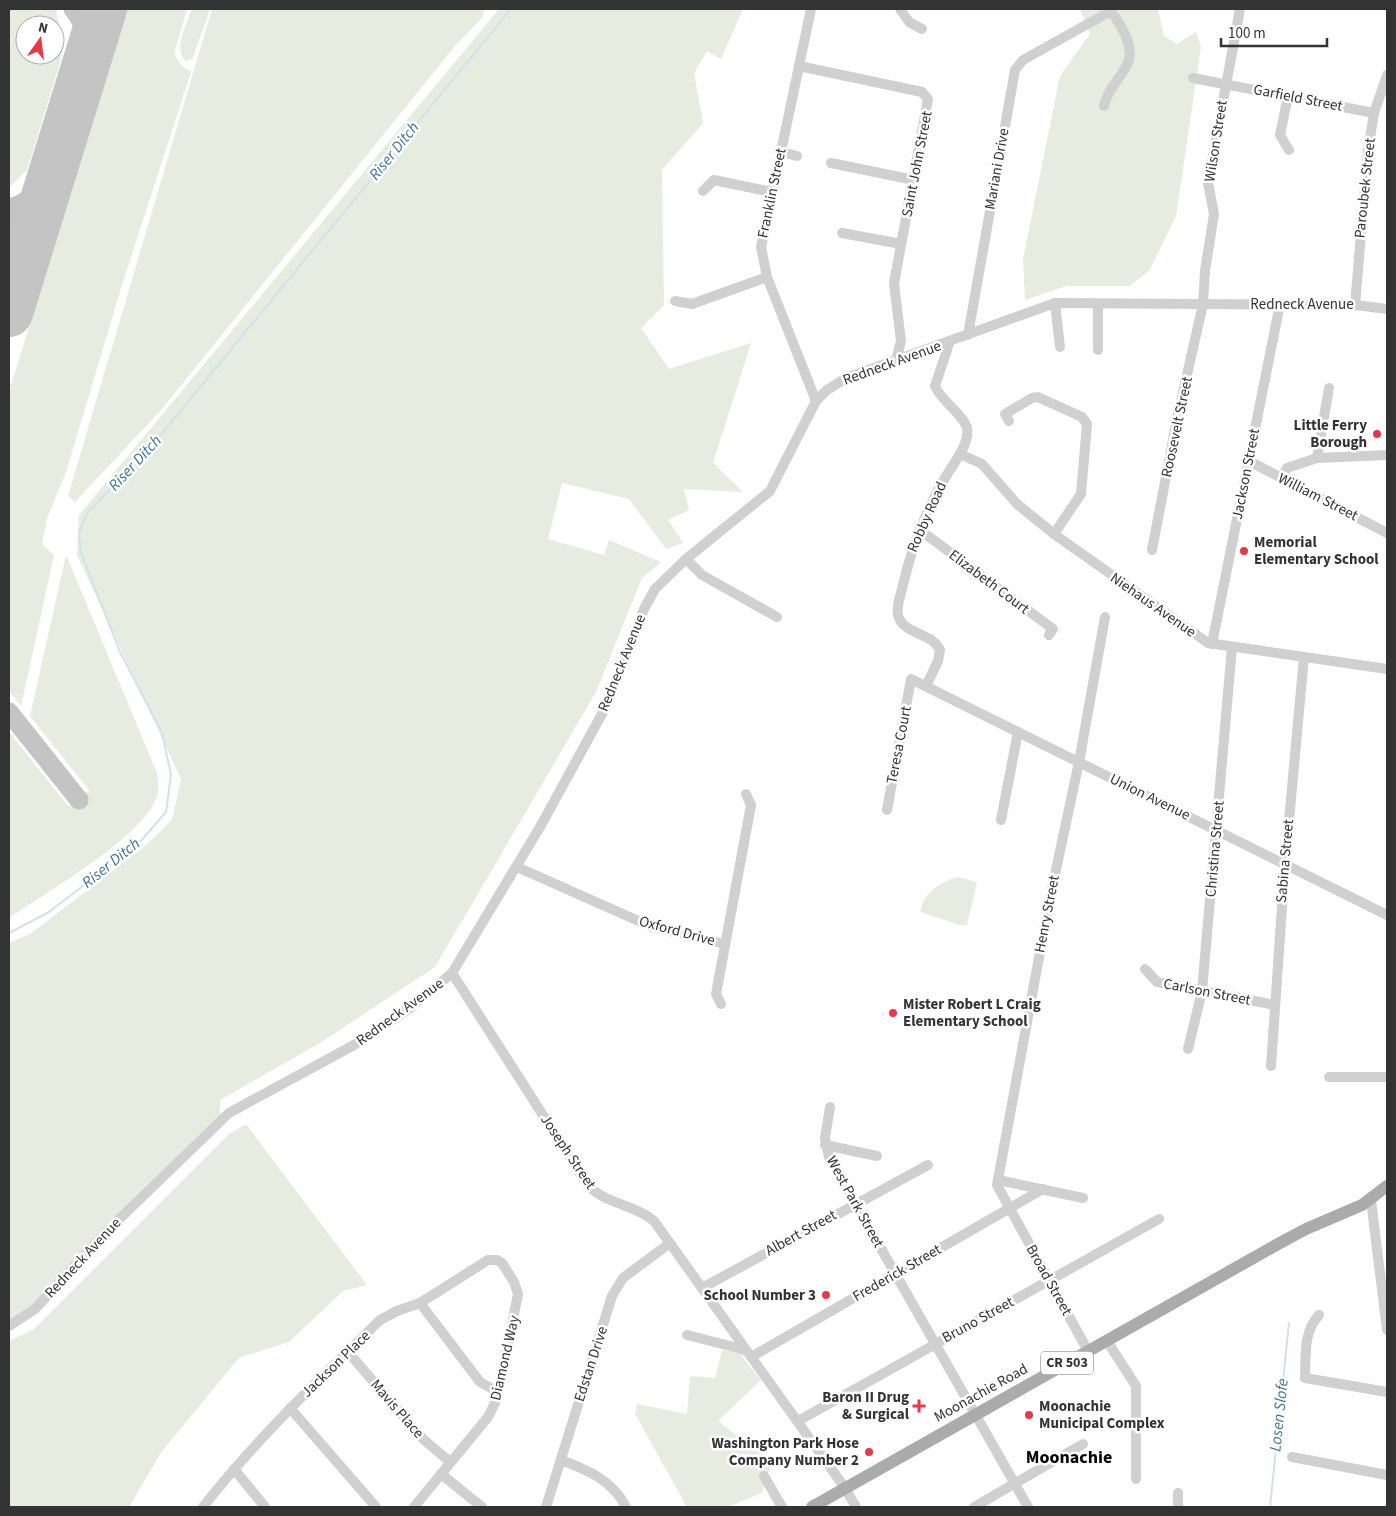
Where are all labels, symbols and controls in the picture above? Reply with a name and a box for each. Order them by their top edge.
north arrow [15,15,65,65]
scale bar [1221,15,1327,47]
text: N [36,18,50,39]
text: 100 m [1228,23,1266,44]
street label: Garfield Street [1252,79,1344,117]
street label: Wilson Street [1199,99,1233,183]
street label: Saint John Street [896,109,938,219]
water label: Riser Ditch [364,117,424,185]
street label: Mariani Drive [980,127,1014,211]
street label: Paroubek Street [1349,137,1381,239]
street label: Franklin Street [752,146,792,240]
street label: Redneck Avenue [1250,294,1354,315]
street label: Redneck Avenue [840,335,944,391]
street label: Roosevelt Street [1156,375,1198,479]
place label: Little Ferry Borough [1294,415,1367,453]
street label: Jackson Street [1227,427,1265,521]
marker: Little Ferry Borough [1371,428,1383,440]
water label: Riser Ditch [103,430,167,496]
street label: William Street [1274,468,1362,526]
street label: Robby Road [902,478,952,556]
place label: Memorial Elementary School [1254,532,1379,570]
street label: Elizabeth Court [944,545,1034,619]
marker: Memorial Elementary School [1238,545,1250,557]
street label: Niehaus Avenue [1106,568,1200,642]
street label: Redneck Avenue [593,611,651,715]
street label: Teresa Court [881,704,917,786]
street label: Union Avenue [1106,768,1194,826]
street label: Christina Street [1200,800,1230,898]
street label: Sabina Street [1271,818,1299,904]
water label: Riser Ditch [77,833,145,893]
street label: Henry Street [1029,873,1065,955]
street label: Oxford Drive [637,911,717,951]
street label: Redneck Avenue [352,973,448,1051]
street label: Carlson Street [1162,973,1252,1011]
place label: Mister Robert L Craig Elementary School [903,994,1041,1032]
marker: Mister Robert L Craig Elementary School [887,1007,899,1019]
street label: Joseph Street [535,1110,601,1194]
street label: West Park Street [821,1152,889,1252]
street label: Albert Street [762,1205,840,1261]
street label: Redneck Avenue [40,1213,126,1303]
street label: Frederick Street [849,1239,945,1307]
street label: Broad Street [1021,1241,1077,1319]
place label: School Number 3 [704,1285,816,1306]
marker: School Number 3 [820,1289,832,1301]
street label: Bruno Street [938,1292,1018,1348]
street label: Diamond Way [485,1313,525,1403]
street label: Edstan Drive [569,1324,613,1404]
street label: Jackson Place [297,1326,375,1402]
road number: CR 503 [1041,1352,1093,1375]
street label: Moonachie Road [930,1359,1032,1427]
street label: Mavis Place [365,1375,429,1443]
water label: Losen Slofe [1264,1377,1294,1453]
place label: Baron II Drug & Surgical [822,1387,910,1425]
place label: Moonachie Municipal Complex [1039,1396,1165,1434]
marker: Baron II Drug & Surgical [913,1400,925,1412]
marker: Moonachie Municipal Complex [1023,1409,1035,1421]
place label: Washington Park Hose Company Number 2 [711,1433,859,1471]
district label: Moonachie [1026,1445,1112,1470]
marker: Washington Park Hose Company Number 2 [863,1446,875,1458]

